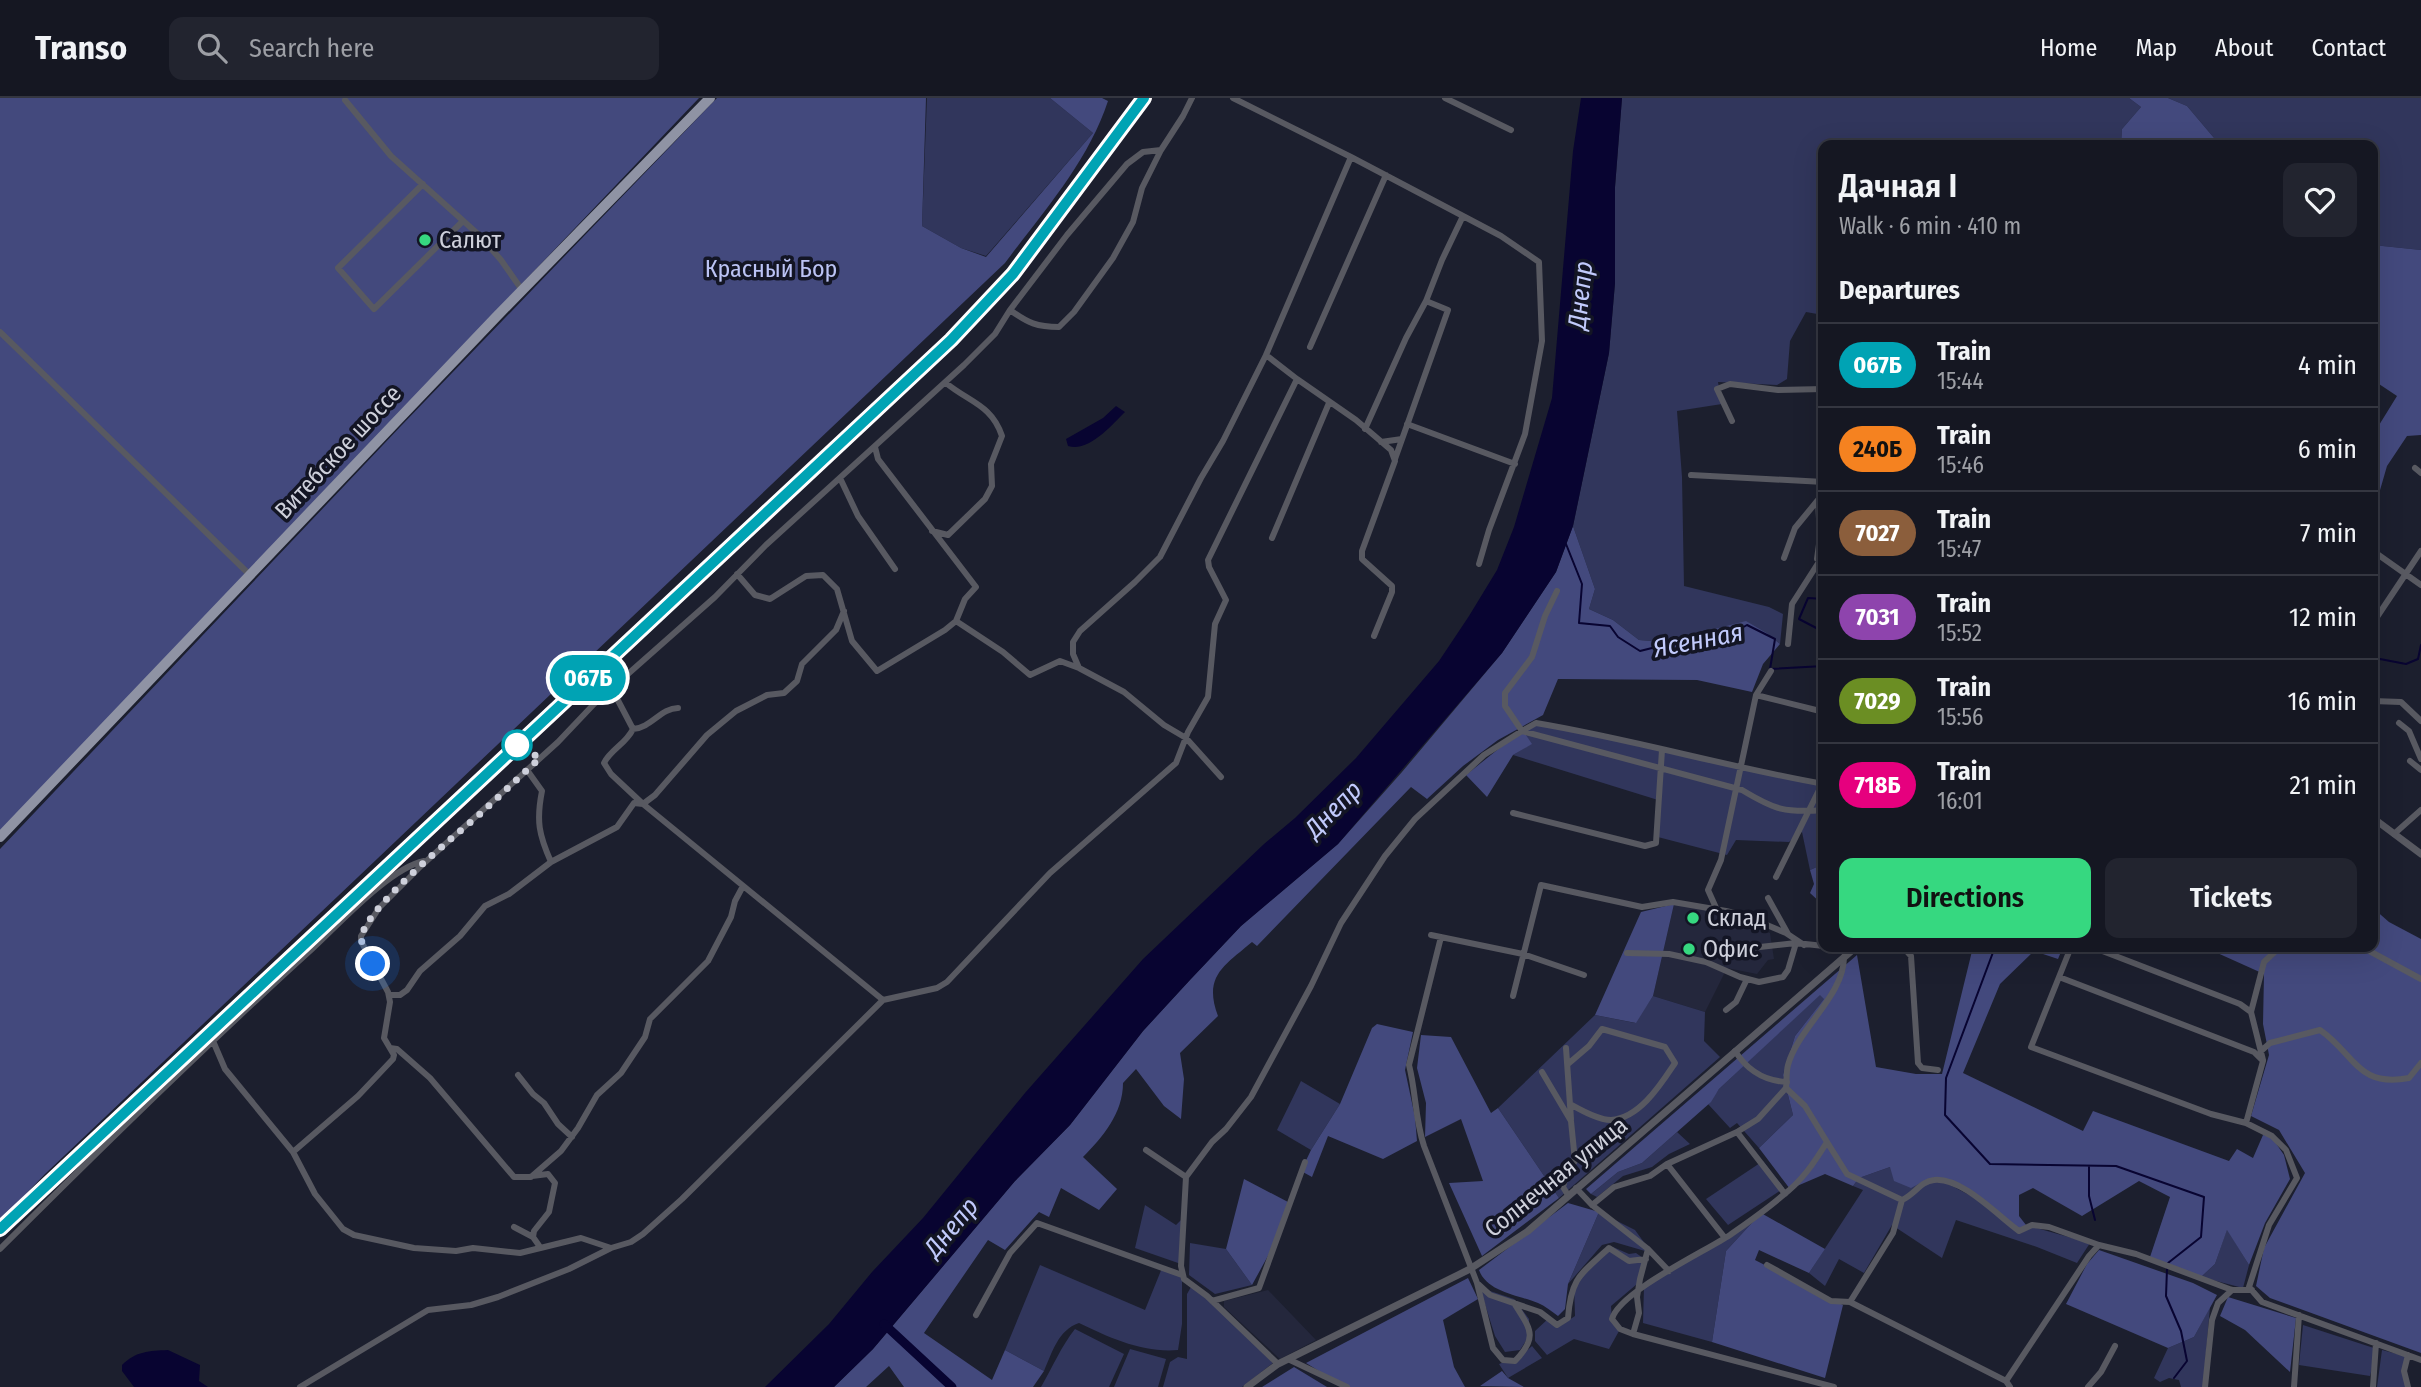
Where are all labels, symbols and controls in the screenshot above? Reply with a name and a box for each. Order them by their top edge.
search box [169,17,659,80]
text: Transo [35,28,127,68]
icon: search [193,29,231,67]
text: Search here [249,33,374,64]
text: Home [2040,34,2097,62]
text: Map [2135,34,2177,62]
text: About [2215,34,2273,62]
text: Contact [2311,34,2386,62]
button: heart [2283,163,2357,237]
text: Дачная I [1839,166,1957,206]
text: Walk · 6 min · 410 m [1839,212,2021,240]
place label: Салют [439,226,502,254]
marker: Салют [417,232,433,248]
park label: Красный Бор [705,255,837,283]
water label: Днепр [1561,260,1599,332]
text: Departures [1839,275,1960,306]
text: Train [1937,336,1991,367]
text: 4 min [2298,350,2357,381]
text: 067Б [1853,351,1902,379]
text: 15:44 [1937,367,1984,395]
street label: Витебское шоссе [269,379,407,525]
text: Train [1937,420,1991,451]
text: 6 min [2298,434,2357,465]
text: 240Б [1853,435,1902,463]
text: 15:46 [1937,451,1984,479]
text: Train [1937,504,1991,535]
text: 7 min [2300,518,2357,549]
text: 7027 [1855,519,1900,547]
text: 15:47 [1937,535,1981,563]
text: Train [1937,588,1991,619]
text: 12 min [2289,602,2357,633]
text: 7031 [1856,603,1899,631]
water label: Ясенная [1649,617,1746,665]
text: 15:52 [1937,619,1982,647]
line badge: 067Б [539,655,637,701]
text: 067Б [564,664,612,692]
text: Train [1937,672,1991,703]
text: 16 min [2288,686,2357,717]
text: 7029 [1854,687,1901,715]
text: 15:56 [1937,703,1983,731]
unlabelled marker [502,730,532,760]
text: Train [1937,756,1991,787]
text: 21 min [2290,770,2357,801]
text: 718Б [1855,771,1900,799]
water label: Днепр [1297,774,1368,846]
text: 16:01 [1937,787,1983,815]
button: Directions [1839,858,2091,938]
button: Tickets [2105,858,2357,938]
place label: Склад [1707,904,1766,932]
marker: Склад [1685,910,1701,926]
place label: Офис [1703,935,1759,963]
marker: Офис [1681,941,1697,957]
your location [355,946,390,981]
street label: Солнечная улица [1479,1111,1633,1243]
water label: Днепр [916,1191,985,1265]

